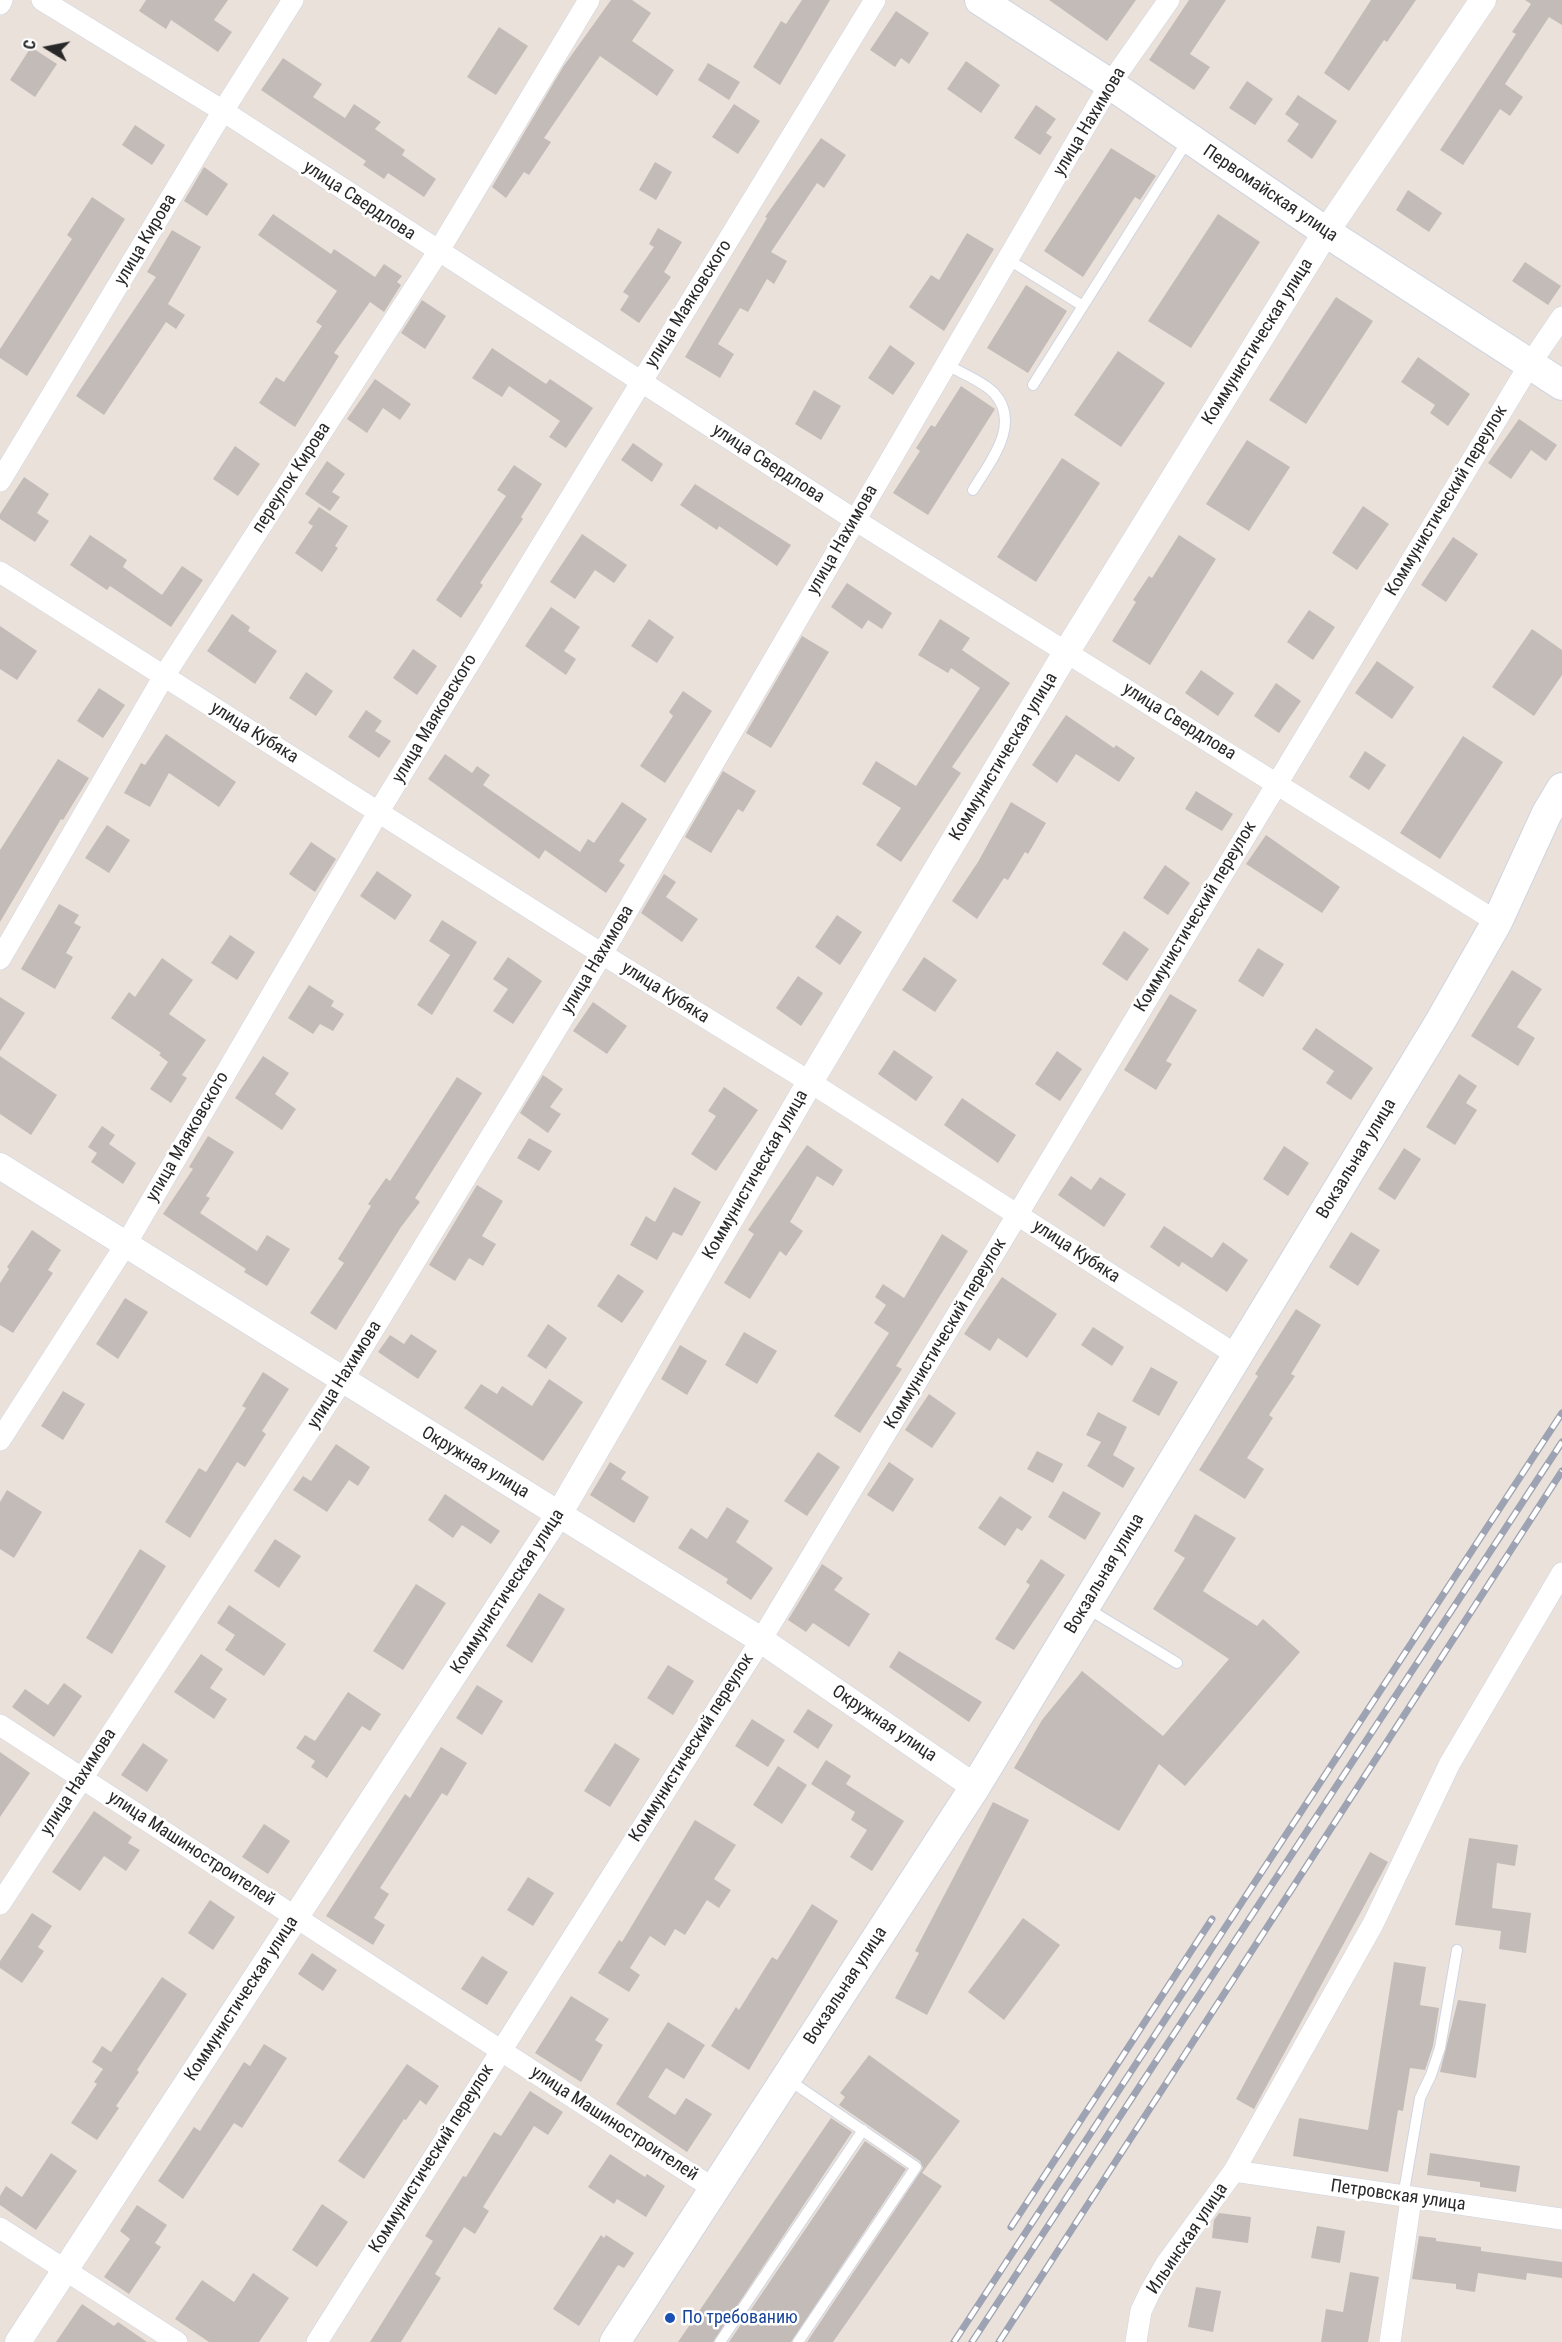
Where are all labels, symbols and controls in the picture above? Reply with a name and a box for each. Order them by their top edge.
north arrow [18,18,78,78]
text: С [20,39,40,51]
street label: улица Нахимова [1049,64,1131,180]
street label: Первомайская улица [1198,141,1342,247]
street label: улица Свердлова [299,157,419,245]
street label: улица Кирова [110,191,182,289]
street label: улица Маяковского [641,236,737,372]
street label: Коммунистическая улица [1198,255,1318,429]
street label: Коммунистический переулок [1381,402,1513,600]
street label: переулок Кирова [248,419,336,537]
street label: улица Свердлова [708,420,828,508]
street label: улица Нахимова [803,481,883,599]
street label: улица Маяковского [388,651,482,787]
street label: Коммунистическая улица [945,669,1063,845]
street label: улица Свердлова [1118,678,1240,766]
street label: улица Кубяка [206,697,302,769]
street label: Коммунистический переулок [1130,818,1262,1016]
street label: улица Нахимова [557,902,639,1018]
street label: улица Кубяка [617,957,713,1029]
street label: улица Маяковского [142,1068,234,1206]
street label: Коммунистическая улица [699,1086,813,1264]
street label: Вокзальная улица [1313,1095,1401,1223]
street label: улица Кубяка [1028,1216,1124,1288]
street label: Коммунистический переулок [880,1235,1012,1433]
street label: улица Нахимова [303,1317,387,1433]
street label: Окружная улица [417,1422,533,1504]
street label: Коммунистическая улица [447,1506,569,1678]
street label: Вокзальная улица [1061,1510,1149,1638]
street label: Коммунистический переулок [625,1650,759,1846]
street label: Окружная улица [827,1681,941,1767]
street label: улица Нахимова [36,1725,122,1839]
street label: улица Машиностроителей [103,1787,279,1911]
street label: Коммунистическая улица [181,1913,303,2085]
street label: Вокзальная улица [800,1923,892,2049]
street label: Коммунистический переулок [365,2061,499,2257]
street label: улица Машиностроителей [526,2062,702,2186]
street label: Петровская улица [1329,2176,1467,2216]
street label: Ильинская улица [1143,2179,1233,2299]
place label: По требованию [682,2307,798,2329]
marker: По требованию [663,2311,677,2325]

